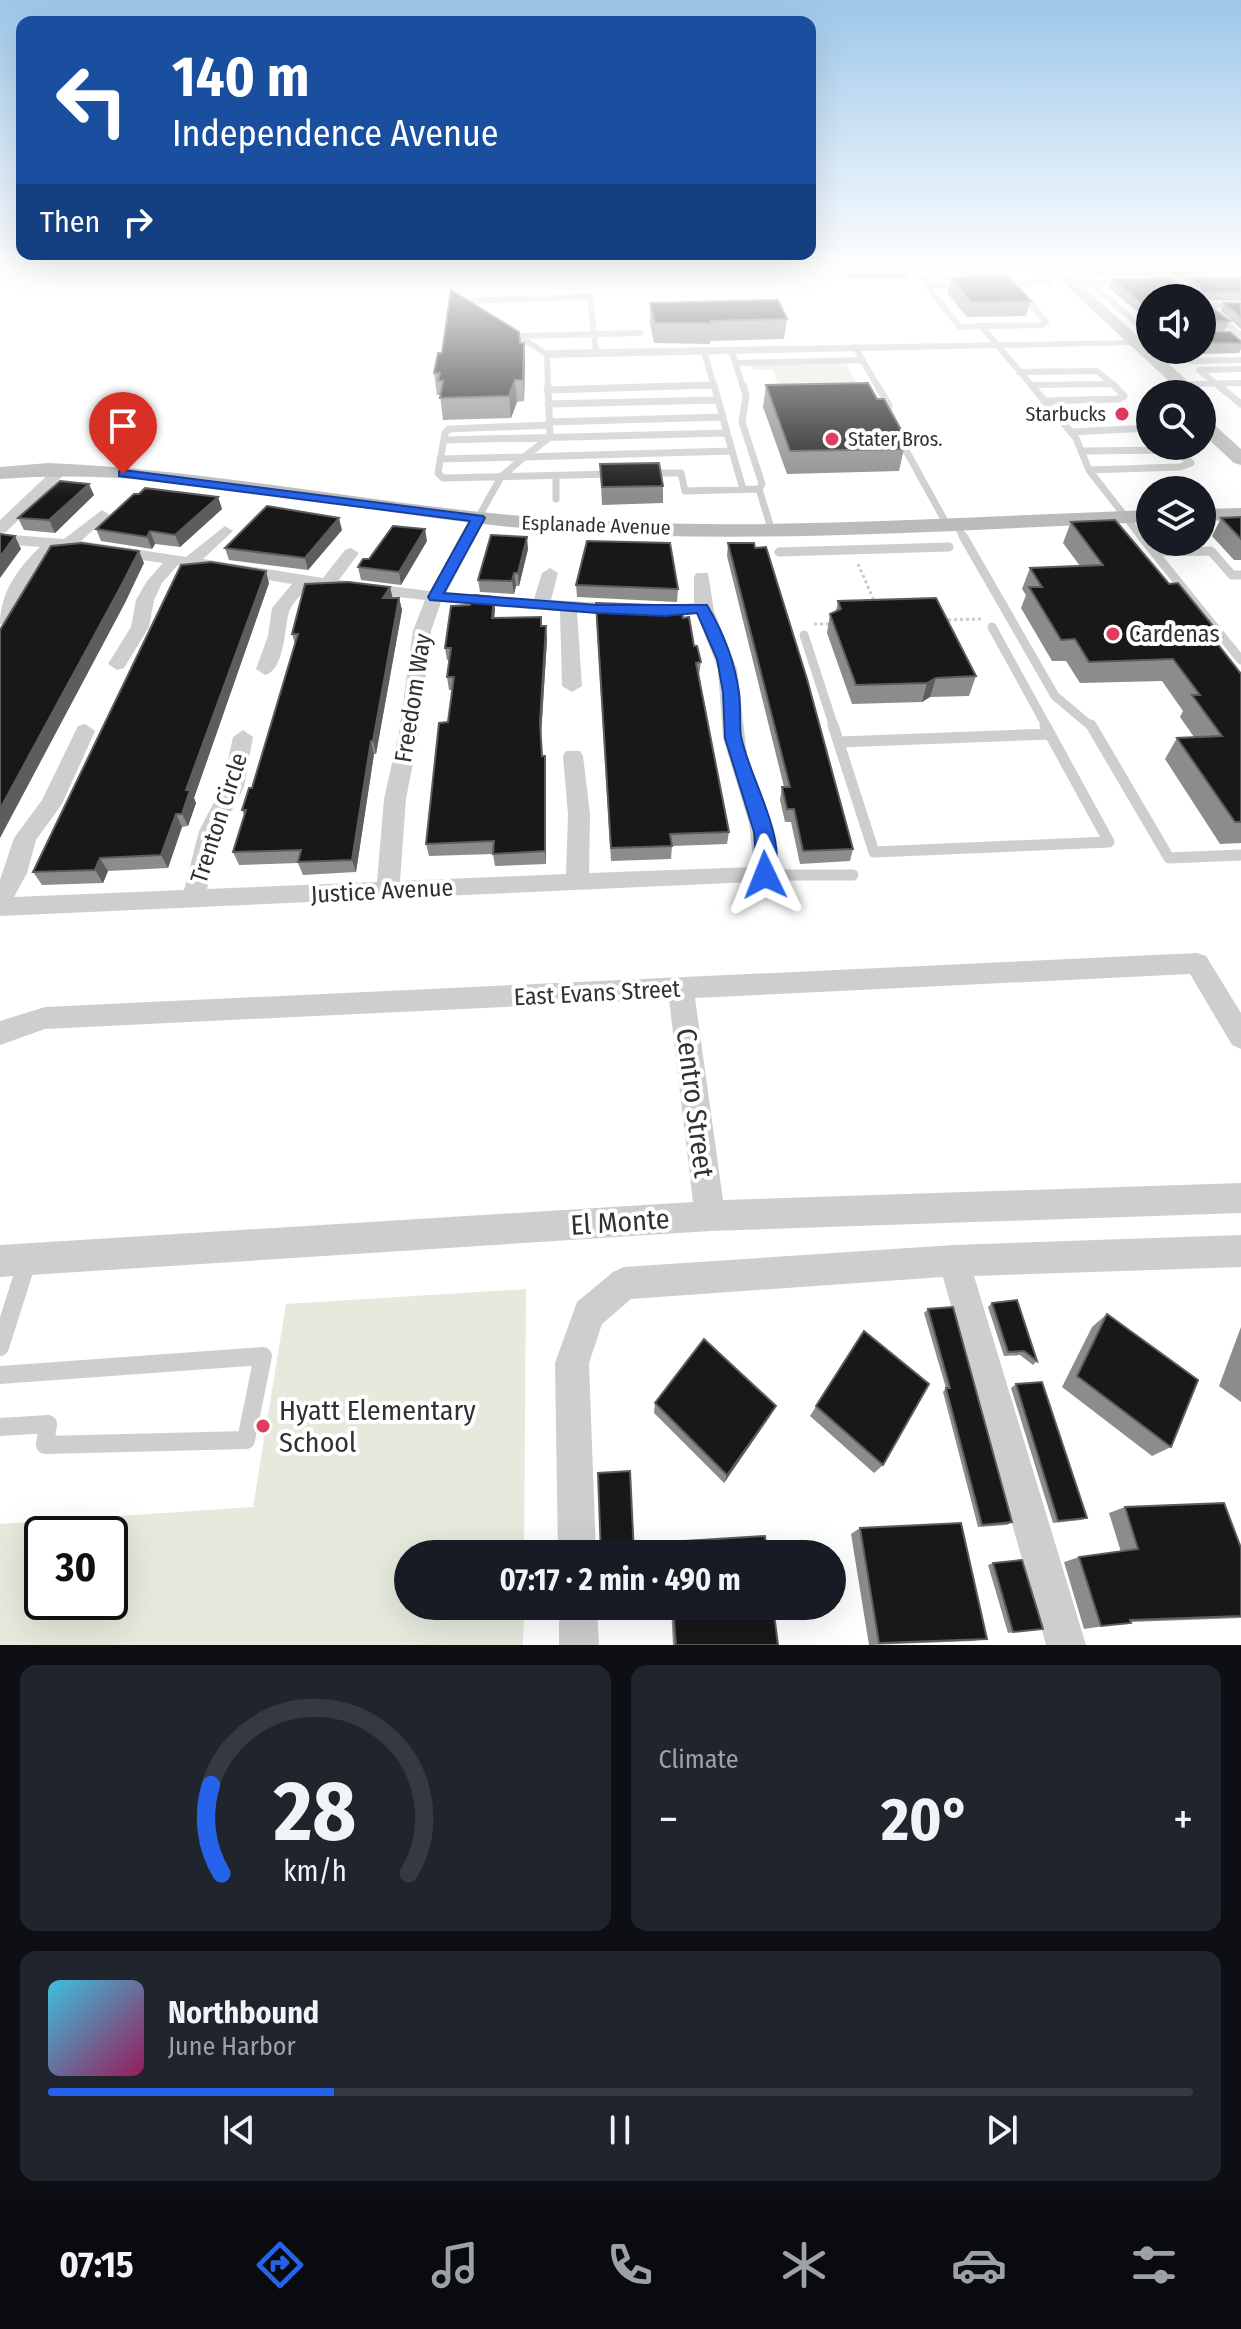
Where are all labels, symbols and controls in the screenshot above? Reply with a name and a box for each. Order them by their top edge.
text: 140 m [172,44,309,111]
icon: left [40,48,144,152]
text: Independence Avenue [172,112,499,156]
icon: right [116,200,160,244]
text: Then [40,204,100,240]
map controls [1136,284,1216,556]
button: sound [1136,284,1216,364]
button: search [1136,380,1216,460]
pin [89,392,157,474]
place label: Starbucks [1025,402,1106,426]
icon: arrive [101,404,145,448]
marker: Starbucks [1113,405,1131,423]
place label: Stater Bros. [848,427,943,451]
marker: Stater Bros. [823,430,841,448]
button: layers [1136,476,1216,556]
street label: Esplanade Avenue [521,510,671,540]
place label: Cardenas [1129,620,1220,648]
marker: Cardenas [1104,625,1122,643]
street label: Freedom Way [389,631,437,764]
street label: Trenton Circle [185,749,253,887]
position arrow [723,833,807,917]
street label: Justice Avenue [310,873,454,909]
street label: East Evans Street [513,975,681,1011]
street label: Centro Street [669,1026,721,1181]
street label: El Monte [570,1202,670,1242]
place label: Hyatt Elementary School [279,1394,476,1459]
marker: Hyatt Elementary School [254,1417,272,1435]
speed limit sign: 30 [24,1516,128,1620]
text: 07:17 · 2 min · 490 m [499,1562,741,1598]
text: Climate [659,1744,739,1775]
text: 28 [273,1762,356,1862]
text: 20° [881,1784,970,1856]
text: − [659,1793,678,1846]
text: + [1173,1793,1193,1846]
text: km/h [283,1854,347,1889]
text: Northbound [168,1995,319,2031]
text: June Harbor [168,2031,296,2062]
icon: previous [217,2108,261,2152]
icon: pause [598,2108,642,2152]
icon: next [980,2108,1024,2152]
icon: directions [252,2237,308,2293]
icon: music [427,2237,483,2293]
icon: phone [602,2237,658,2293]
icon: climate [776,2237,832,2293]
icon: car [951,2237,1007,2293]
icon: filters [1126,2237,1182,2293]
text: 07:15 [59,2243,134,2287]

